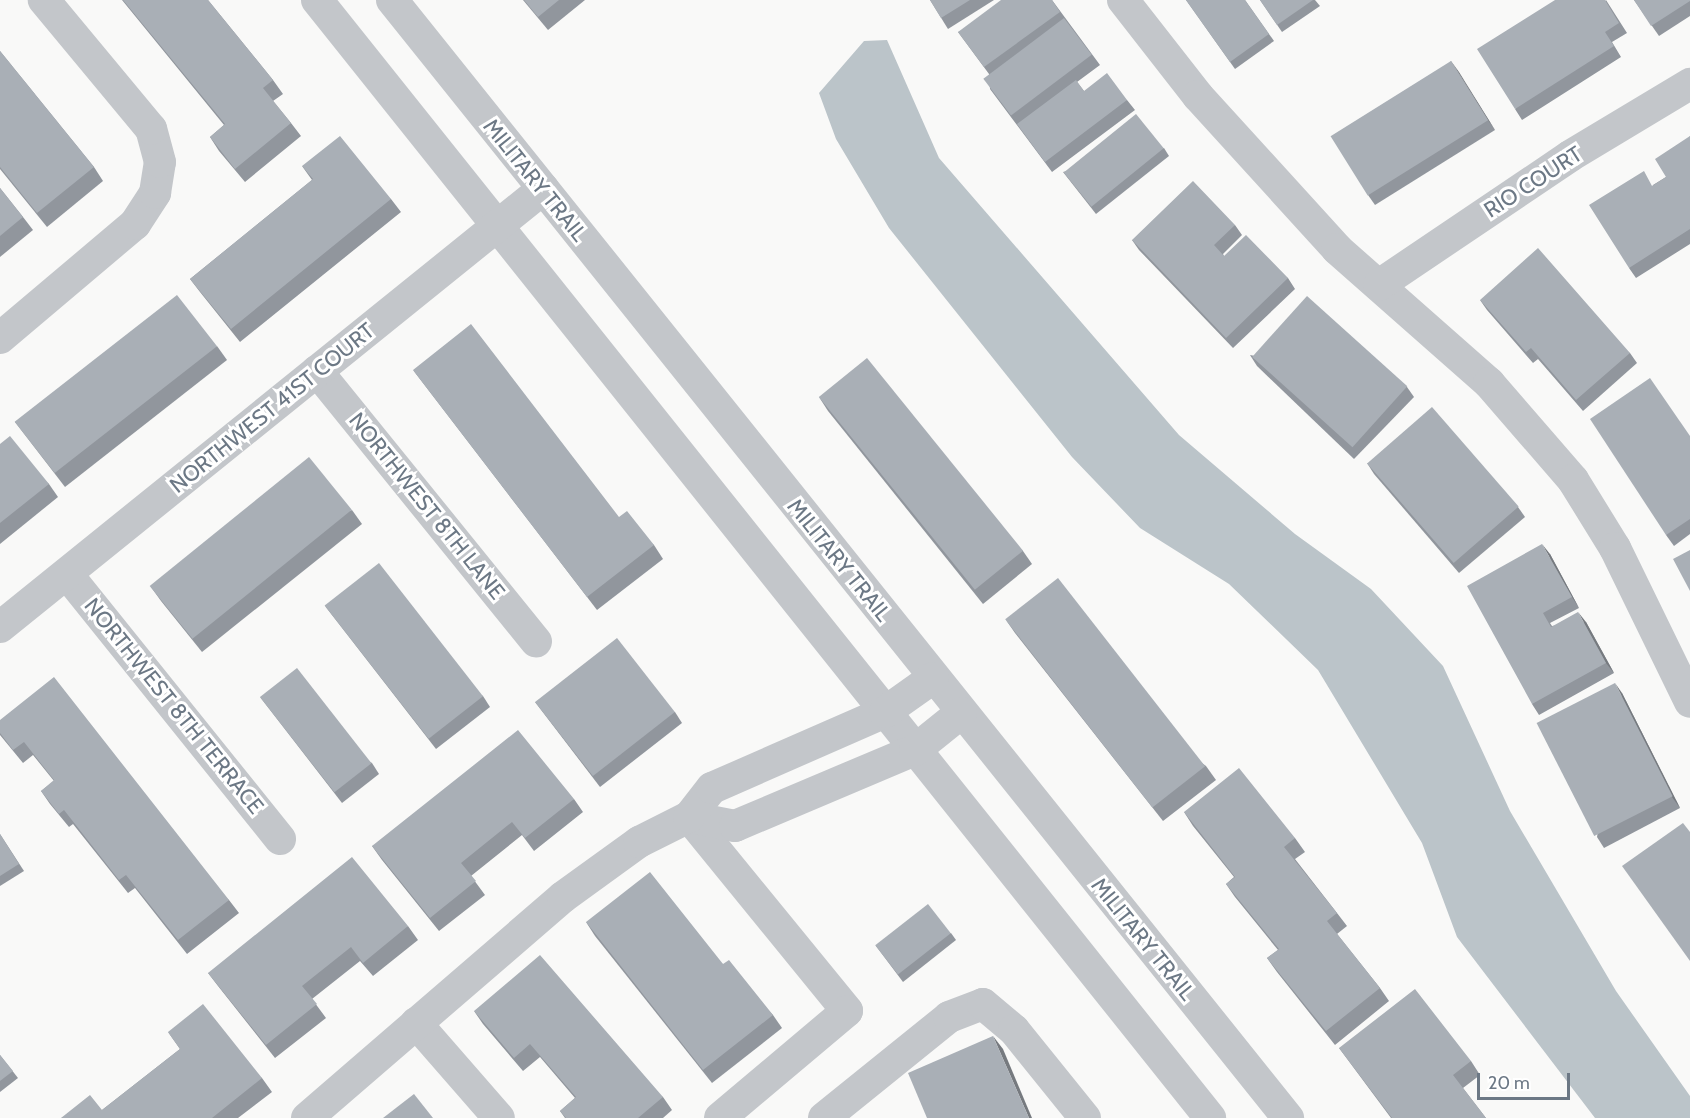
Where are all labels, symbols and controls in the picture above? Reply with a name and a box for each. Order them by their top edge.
street label: MILITARY TRAIL [478,114,592,246]
street label: RIO COURT [1479,141,1587,223]
street label: NORTHWEST 41ST COURT [164,317,380,499]
street label: NORTHWEST 8TH LANE [343,407,511,605]
street label: MILITARY TRAIL [782,494,896,626]
street label: NORTHWEST 8TH TERRACE [79,593,269,819]
street label: MILITARY TRAIL [1086,873,1200,1005]
scale bar [1480,1061,1573,1099]
text: 20 m [1488,1072,1530,1094]

